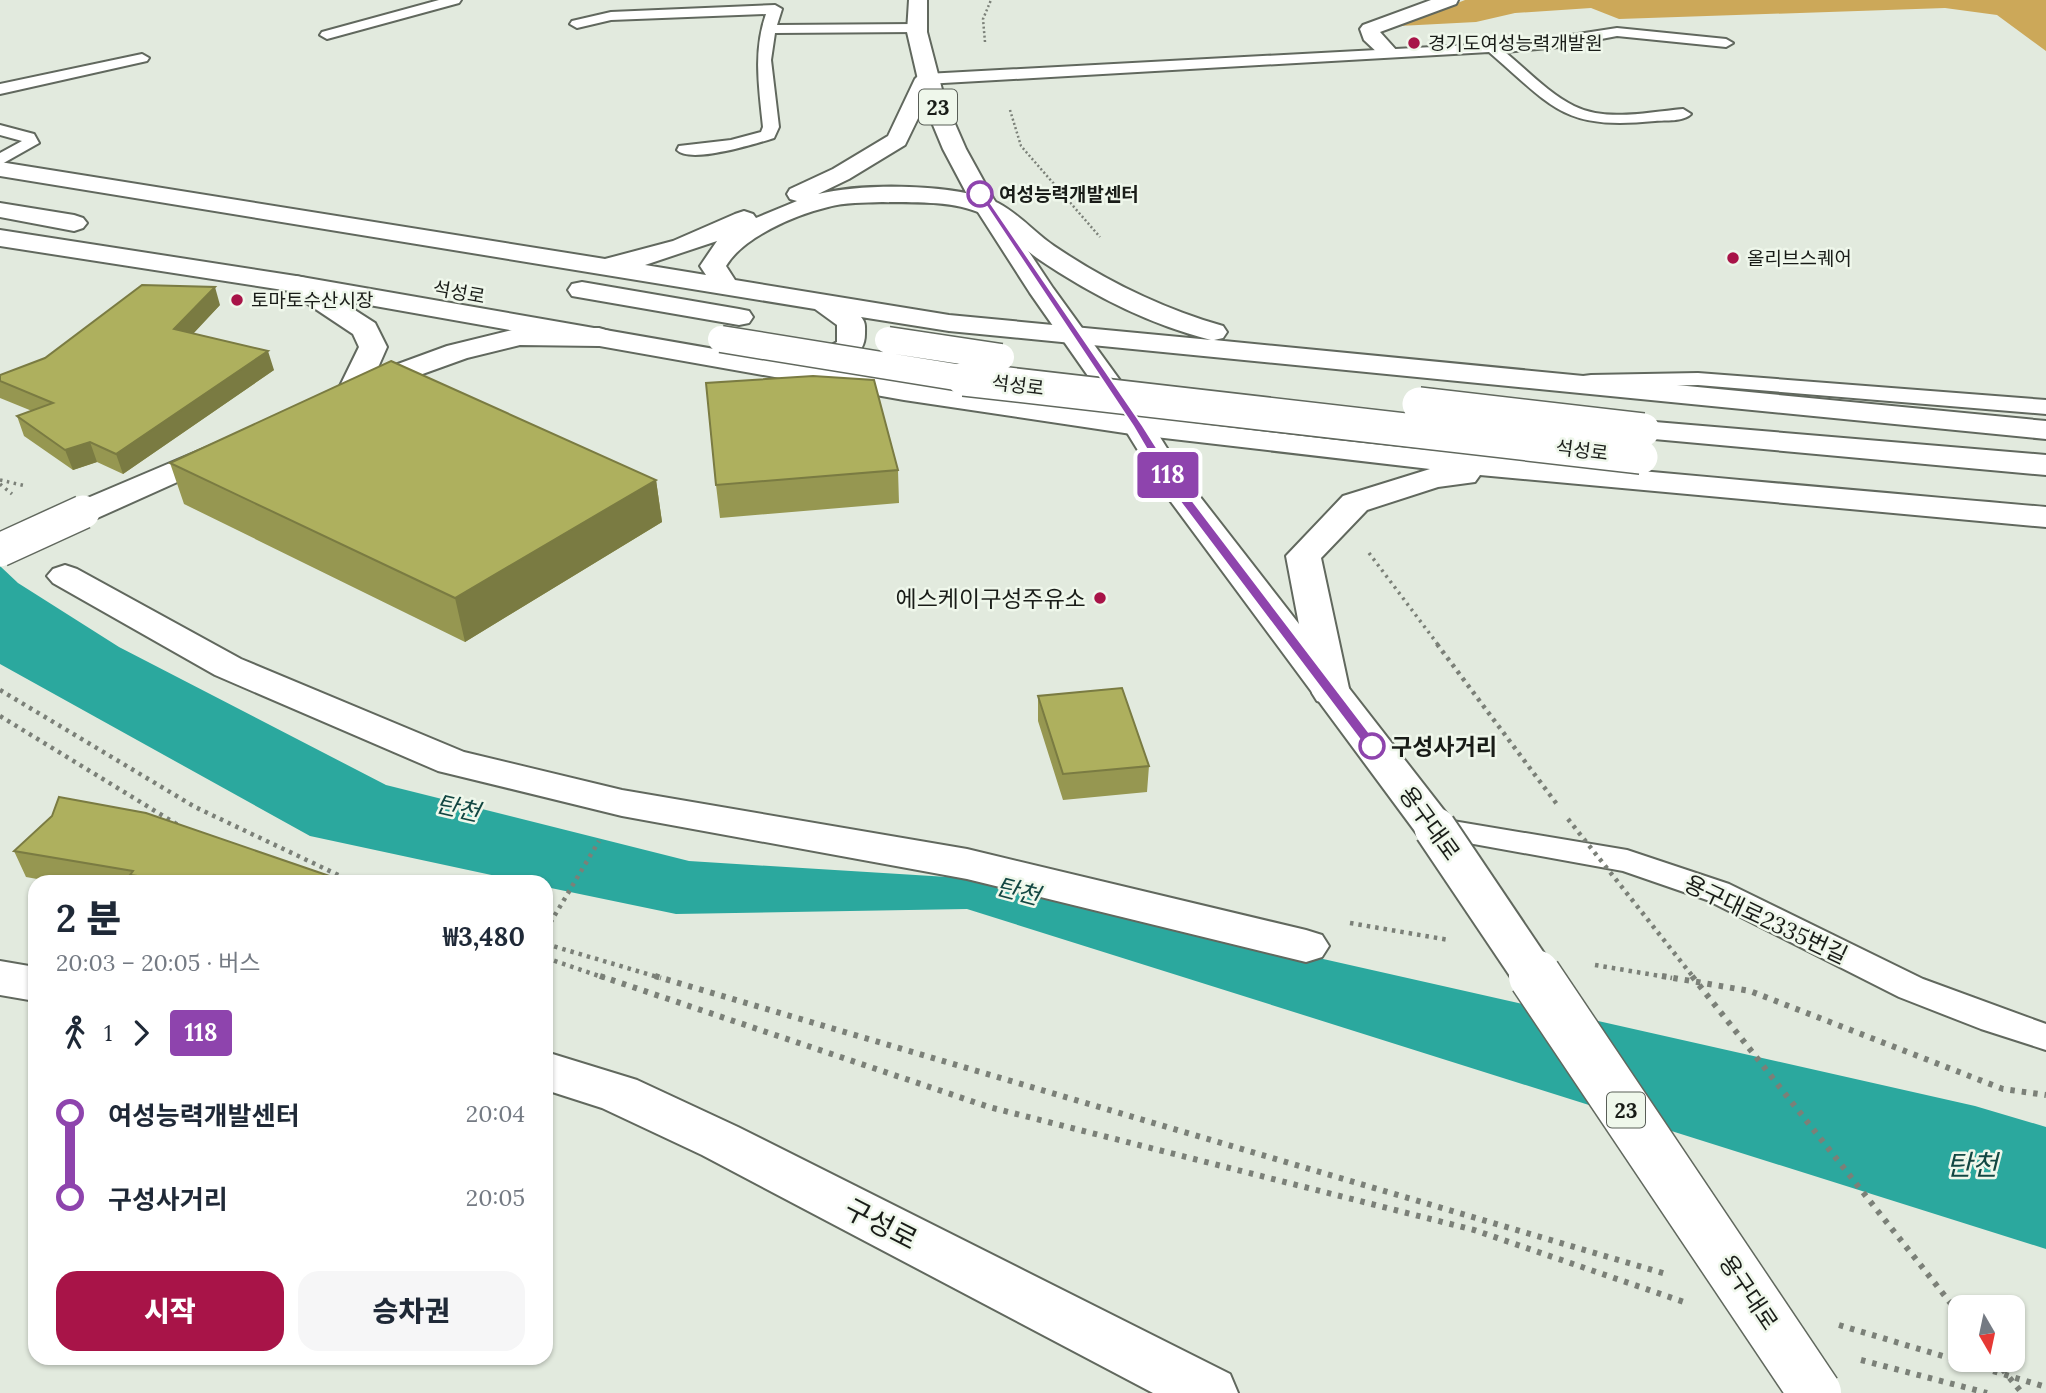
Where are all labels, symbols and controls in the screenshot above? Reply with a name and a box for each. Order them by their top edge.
place label: 경기도여성능력개발원 [1428,31,1603,55]
marker: 경기도여성능력개발원 [1406,35,1422,51]
road number: 23 [919,90,957,124]
marker: 여성능력개발센터 [967,181,993,207]
place label: 여성능력개발센터 [999,182,1139,206]
place label: 올리브스퀘어 [1747,246,1852,270]
marker: 올리브스퀘어 [1725,250,1741,266]
street label: 석성로 [431,276,487,308]
place label: 토마토수산시장 [251,288,373,312]
marker: 토마토수산시장 [229,292,245,308]
street label: 석성로 [991,370,1045,400]
street label: 석성로 [1555,435,1609,465]
line badge: 118 [1128,452,1208,498]
text: 118 [1151,459,1185,490]
place label: 에스케이구성주유소 [896,584,1086,613]
marker: 에스케이구성주유소 [1092,590,1108,606]
place label: 구성사거리 [1391,732,1497,761]
marker: 구성사거리 [1359,733,1385,759]
street label: 용구대로 [1393,780,1467,866]
water label: 탄천 [433,788,486,829]
street label: 용구대로2335번길 [1680,868,1852,970]
water label: 탄천 [993,870,1046,912]
text: 2 분 [56,894,121,942]
text: ₩3,480 [443,920,525,953]
text: 20:03 – 20:05 · 버스 [56,948,261,977]
icon: walk [56,1014,94,1052]
icon: forward [122,1014,160,1052]
text: 118 [184,1017,218,1048]
text: 1 [104,1018,112,1047]
road number: 23 [1607,1092,1645,1128]
text: 여성능력개발센터 [108,1099,299,1132]
text: 20:04 [466,1099,525,1128]
water label: 탄천 [1946,1147,2001,1183]
text: 구성사거리 [108,1183,228,1216]
text: 20:05 [466,1183,525,1212]
street label: 구성로 [838,1190,924,1258]
street label: 용구대로 [1713,1249,1785,1335]
button: 시작 [56,1271,284,1351]
button: 승차권 [298,1271,525,1351]
north arrow [1948,1295,2025,1372]
map controls [1948,1295,2025,1372]

